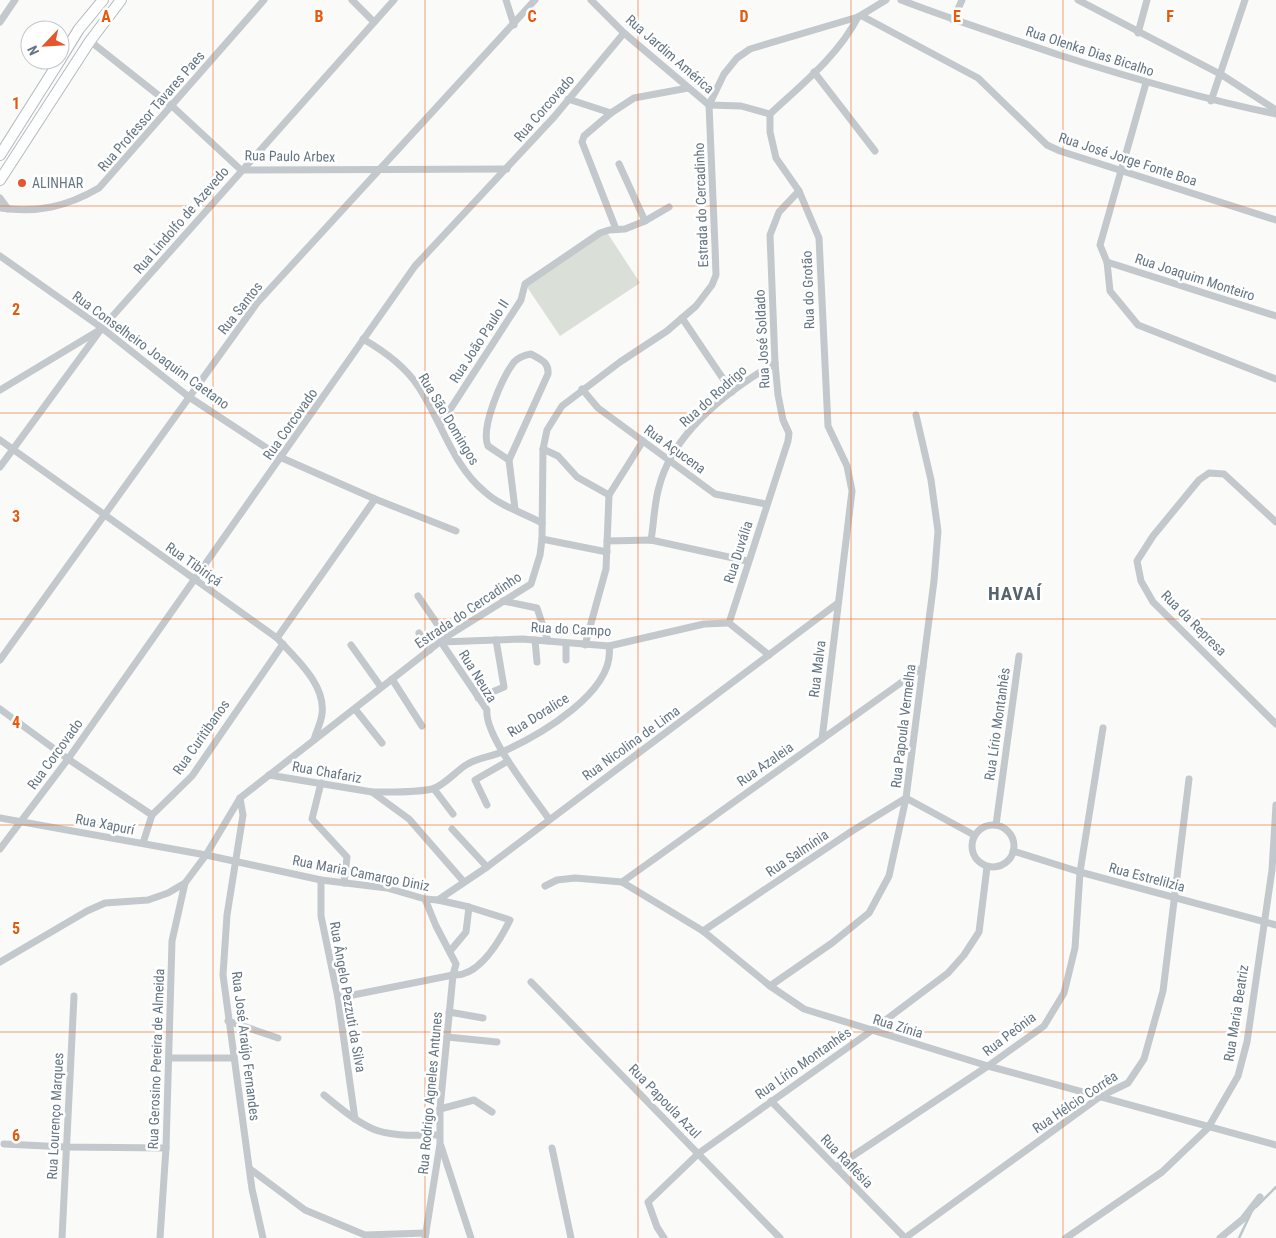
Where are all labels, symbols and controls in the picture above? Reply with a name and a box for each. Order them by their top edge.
text: A [101,7,111,26]
text: B [315,7,324,26]
text: C [527,7,537,26]
text: D [739,7,749,26]
text: E [953,7,961,26]
text: F [1166,7,1174,26]
street label: Rua Jardim América [623,11,717,97]
north arrow [20,20,70,70]
street label: Rua Olenka Dias Bicalho [1024,23,1156,79]
text: N [24,43,42,58]
street label: Rua Professor Tavares Paes [94,48,208,174]
street label: Rua Corcovado [511,71,577,145]
text: 1 [12,94,20,113]
street label: Rua José Jorge Fonte Boa [1057,129,1199,189]
street label: Estrada do Cercadinho [691,142,711,268]
street label: Rua Paulo Arbex [245,147,335,165]
street label: Rua Lindolfo de Azevedo [130,163,232,277]
place label: ALINHAR [32,175,84,191]
marker: ALINHAR [16,177,28,189]
street label: Rua do Grotão [799,250,817,330]
street label: Rua Joaquim Monteiro [1133,250,1257,304]
street label: Rua Santos [215,279,265,337]
street label: Rua Conselheiro Joaquim Caetano [69,288,233,412]
street label: Rua José Soldado [751,289,773,389]
street label: Rua João Paulo II [446,296,512,386]
text: 2 [12,300,20,319]
street label: Rua do Rodrigo [676,362,750,430]
street label: Rua São Domingos [415,370,483,468]
street label: Rua Corcovado [260,385,320,463]
street label: Rua Açucena [641,421,709,477]
text: 3 [12,507,20,526]
street label: Rua Duvália [720,519,756,585]
street label: Rua Tibiriçá [163,539,225,589]
street label: Estrada do Cercadinho [412,568,524,652]
district label: HAVAÍ [988,582,1043,605]
street label: Rua da Represa [1158,587,1230,659]
street label: Rua do Campo [530,619,612,639]
street label: Rua Malva [806,640,828,698]
street label: Rua Neuza [456,647,500,705]
street label: Rua Papoula Vermelha [887,663,919,789]
street label: Rua Lírio Montanhês [981,667,1013,781]
street label: Rua Doralice [504,690,572,740]
street label: Rua Curitibanos [169,697,233,777]
street label: Rua Nicolina de Lima [579,702,683,784]
text: 4 [12,713,20,732]
street label: Rua Corcovado [24,716,86,792]
street label: Rua Azaleia [734,739,796,789]
street label: Rua Chafariz [291,758,363,786]
street label: Rua Xapurí [74,810,137,838]
street label: Rua Salmínia [763,826,831,880]
street label: Rua Maria Camargo Diniz [291,852,431,894]
street label: Rua Estrelilzia [1107,859,1187,895]
text: 5 [12,919,20,938]
street label: Rua Ângelo Pezzuti da Silva [327,920,370,1074]
street label: Rua Maria Beatriz [1220,964,1252,1062]
street label: Rua Gerosino Pereira de Almeida [145,968,167,1150]
street label: Rua José Araújo Fernandes [229,970,263,1122]
street label: Rua Peônia [979,1009,1039,1059]
street label: Rua Rodrigo Agneles Antunes [415,1011,445,1175]
street label: Rua Zínia [871,1011,925,1041]
street label: Rua Lírio Montanhês [752,1024,854,1102]
street label: Rua Lourenço Marques [44,1052,66,1180]
street label: Rua Papoula Azul [626,1061,704,1141]
street label: Rua Hélcio Corrêa [1029,1068,1121,1136]
text: 6 [12,1126,20,1145]
street label: Rua Raflésia [818,1131,876,1191]

